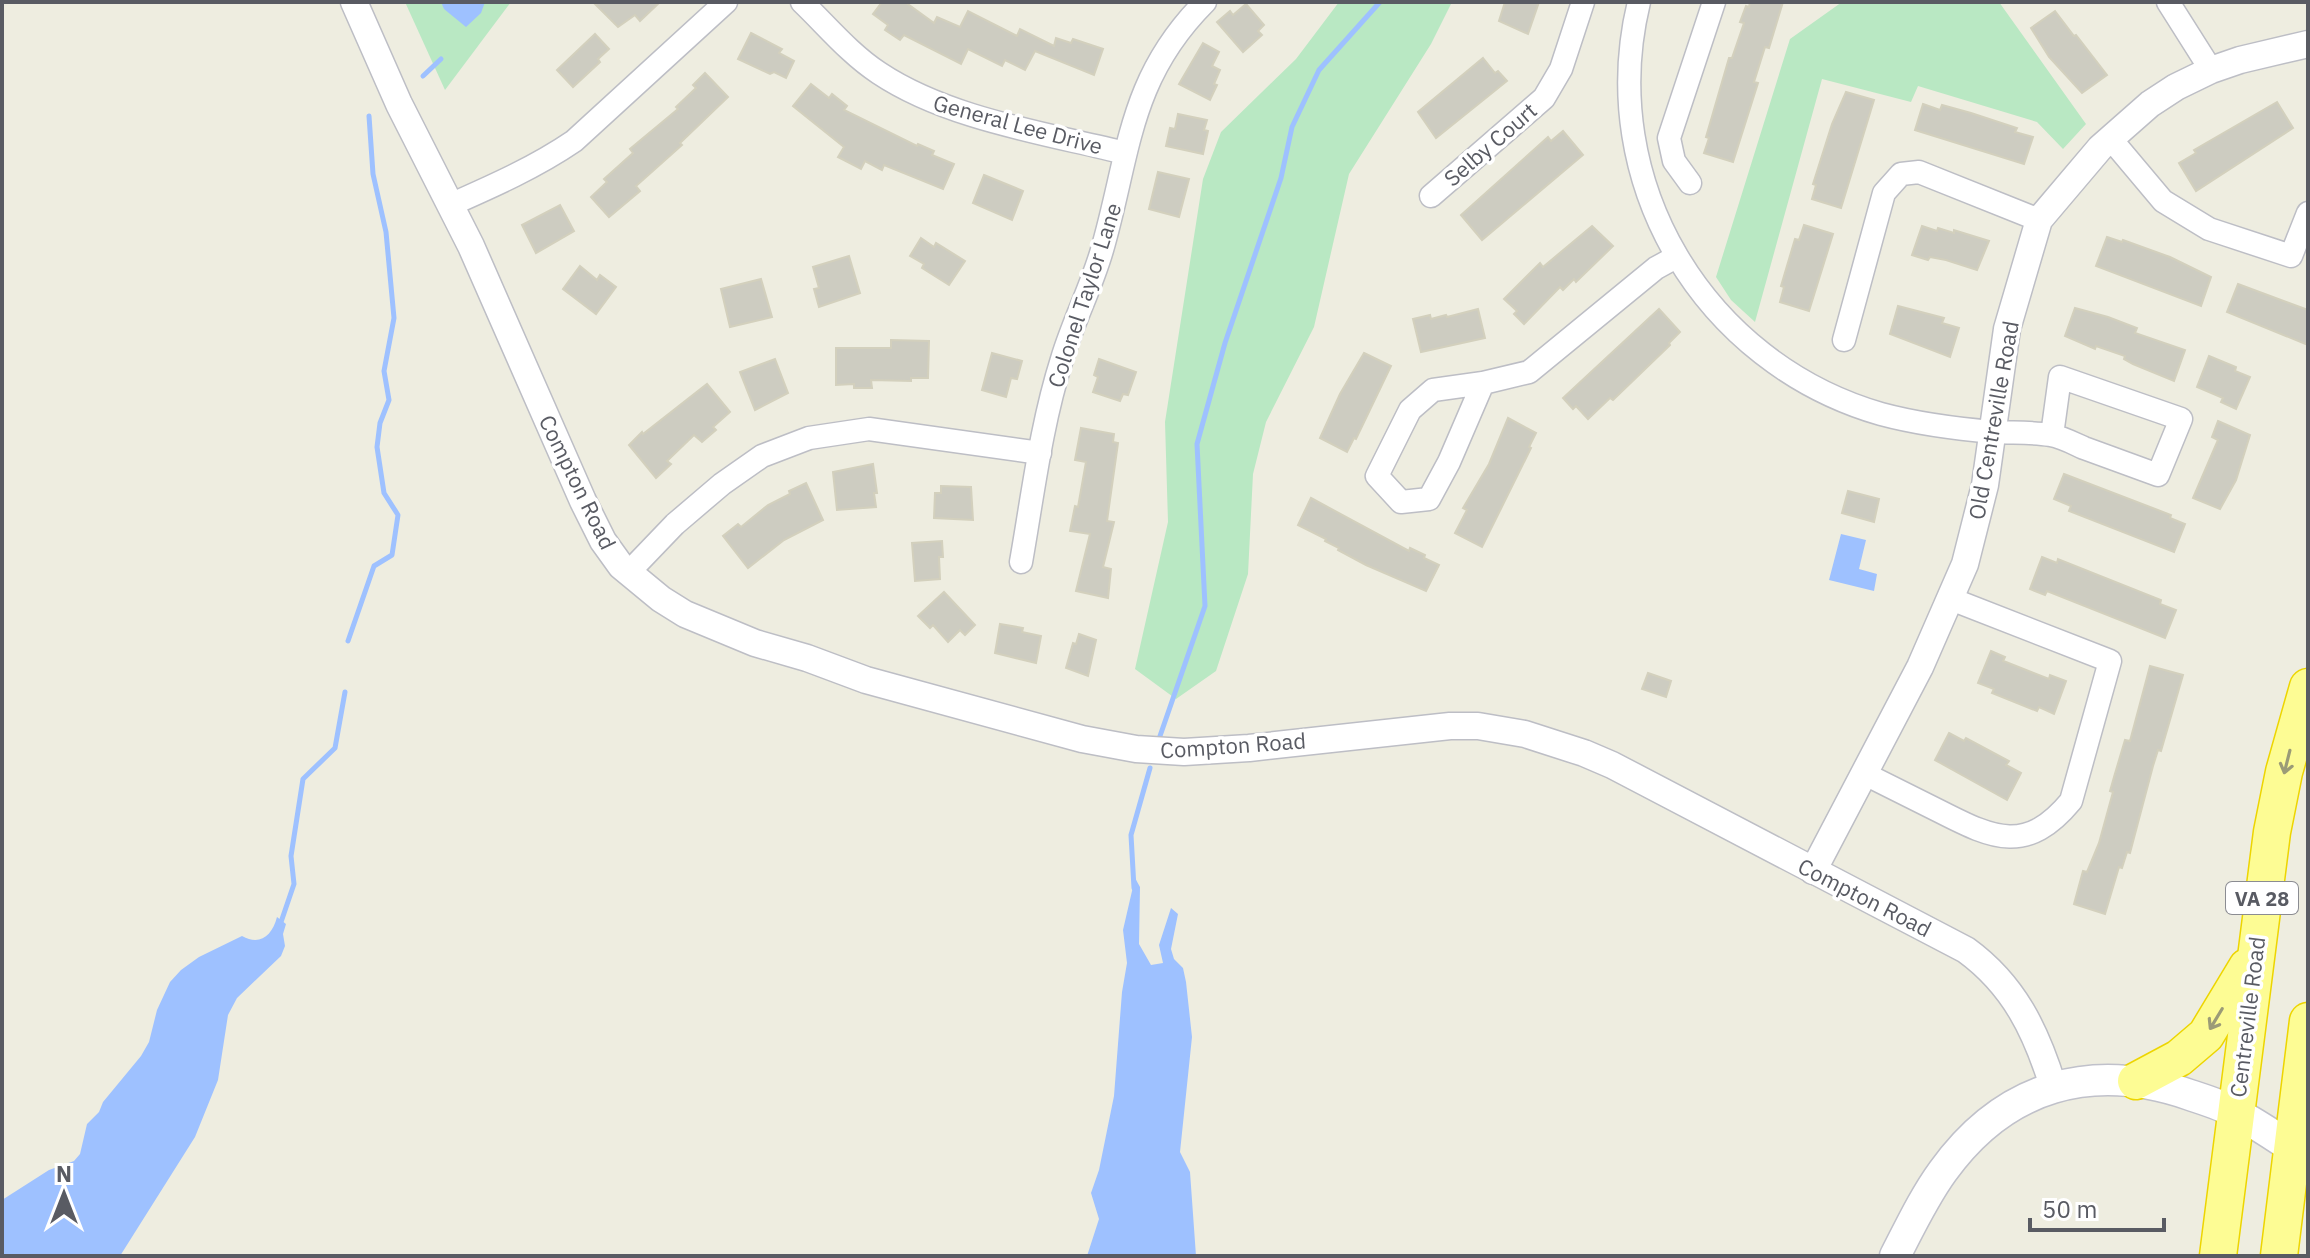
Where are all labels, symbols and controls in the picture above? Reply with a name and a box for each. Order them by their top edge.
street label: General Lee Drive [930,87,1106,161]
street label: Selby Court [1437,96,1543,192]
street label: Colonel Taylor Lane [1040,199,1128,391]
street label: Old Centreville Road [1961,318,2025,522]
street label: Compton Road [533,410,623,554]
street label: Compton Road [1159,725,1307,765]
one-way arrow [2279,749,2294,775]
street label: Compton Road [1793,851,1937,943]
road number: VA 28 [2226,882,2298,914]
street label: Centreville Road [2223,935,2271,1099]
one-way arrow [2208,1007,2224,1030]
north arrow [24,1154,104,1234]
text: N [56,1159,72,1188]
scale bar [2030,1182,2164,1232]
text: 50 m [2042,1193,2097,1225]

